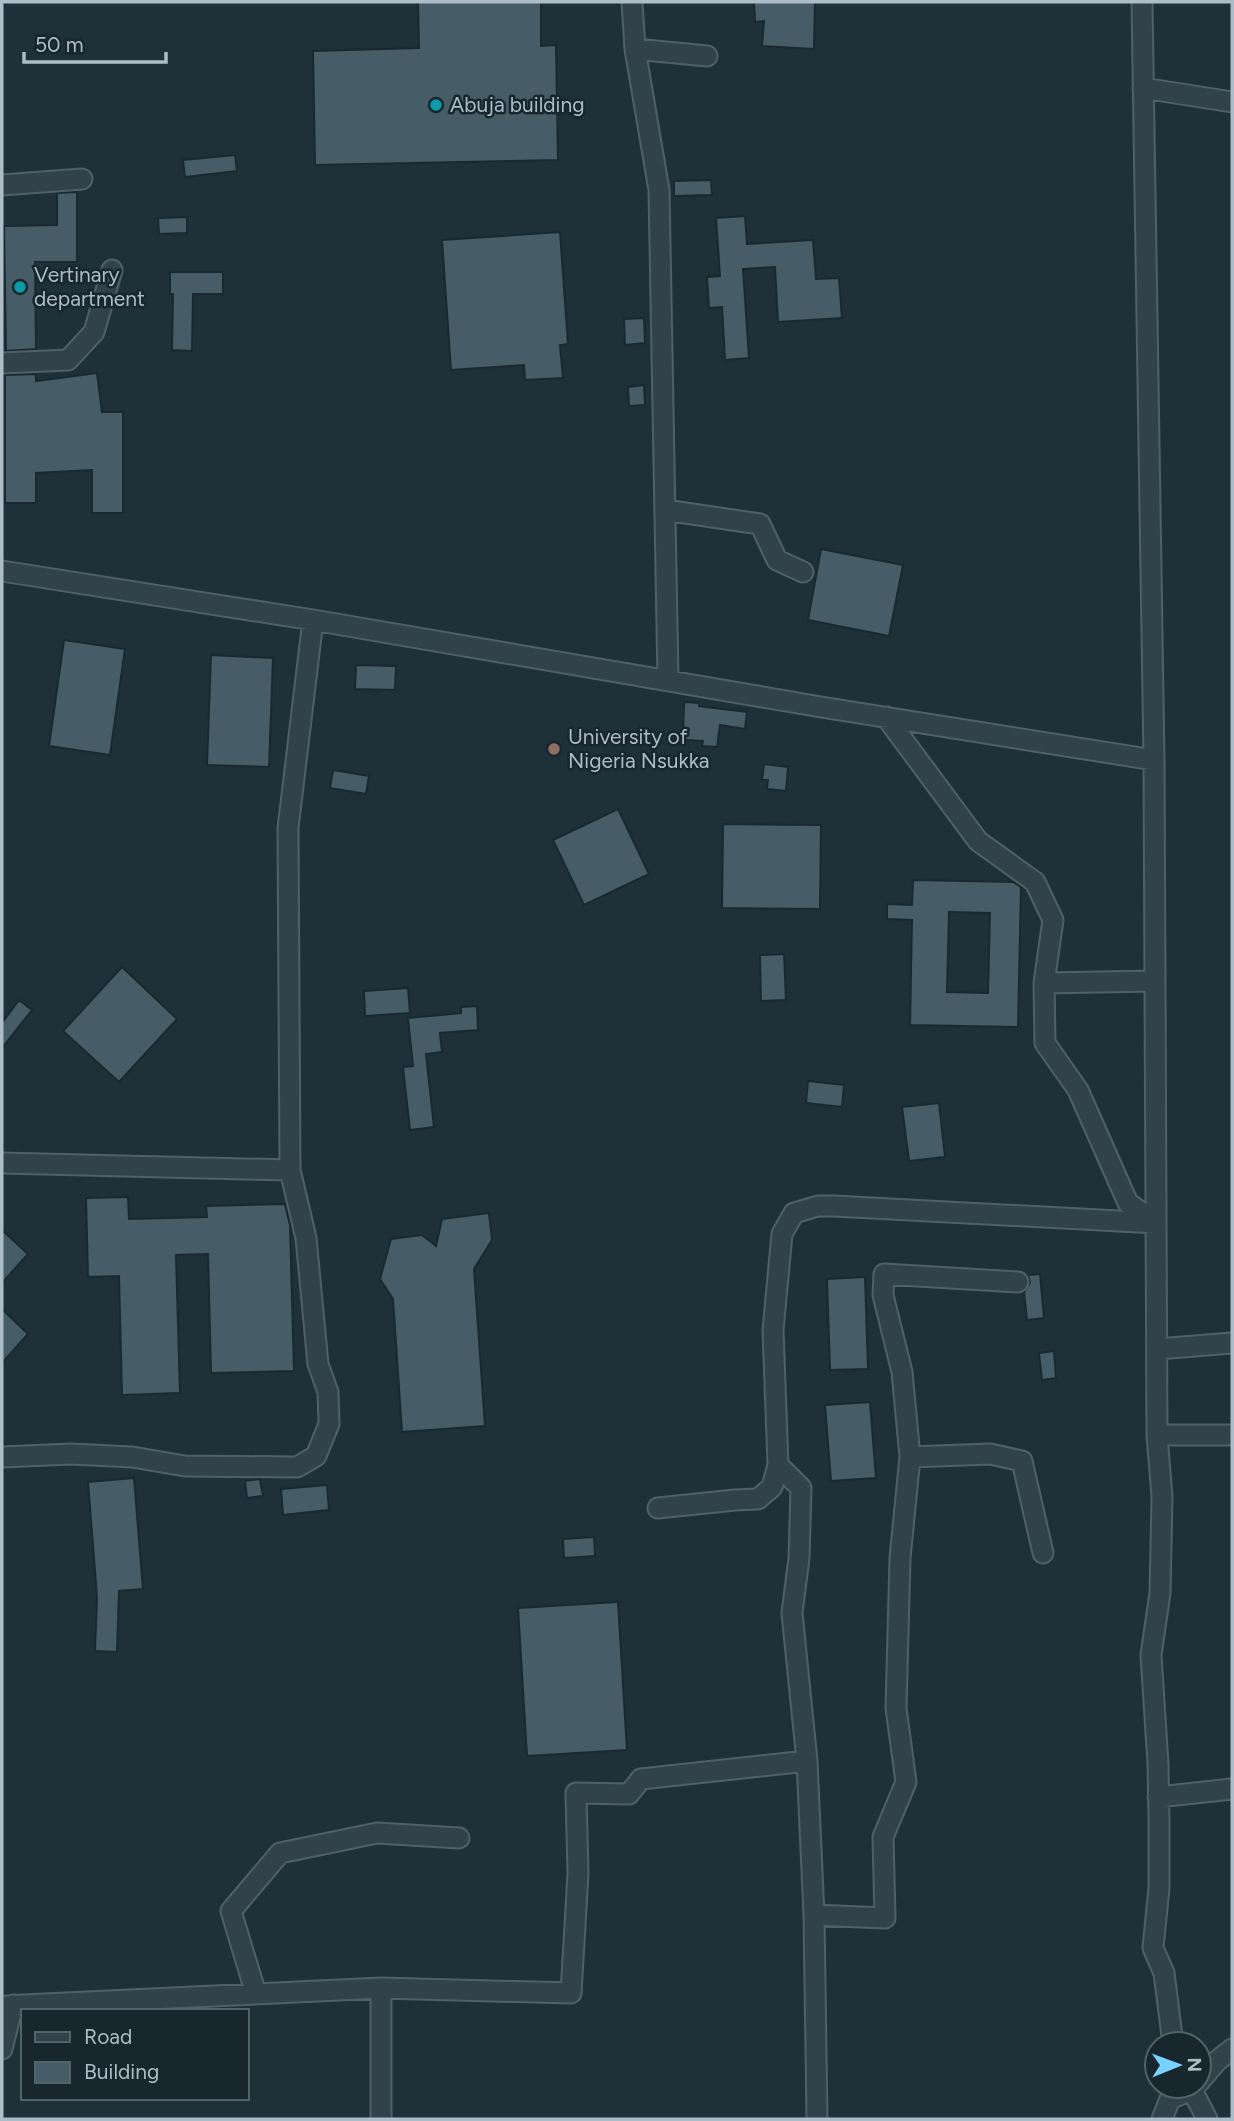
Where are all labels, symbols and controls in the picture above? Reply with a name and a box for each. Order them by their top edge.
scale bar [24,21,166,65]
text: 50 m [35,32,84,57]
place label: Abuja building [450,92,585,117]
marker: Abuja building [428,97,444,113]
place label: Vertinary department [34,262,145,311]
marker: Vertinary department [12,279,28,295]
place label: University of Nigeria Nsukka [568,724,709,773]
marker: University of Nigeria Nsukka [546,741,562,757]
legend [21,2009,248,2100]
text: Road [84,2024,132,2049]
north arrow [1143,2030,1213,2100]
text: N [1183,2057,1206,2072]
text: Building [84,2059,159,2084]

